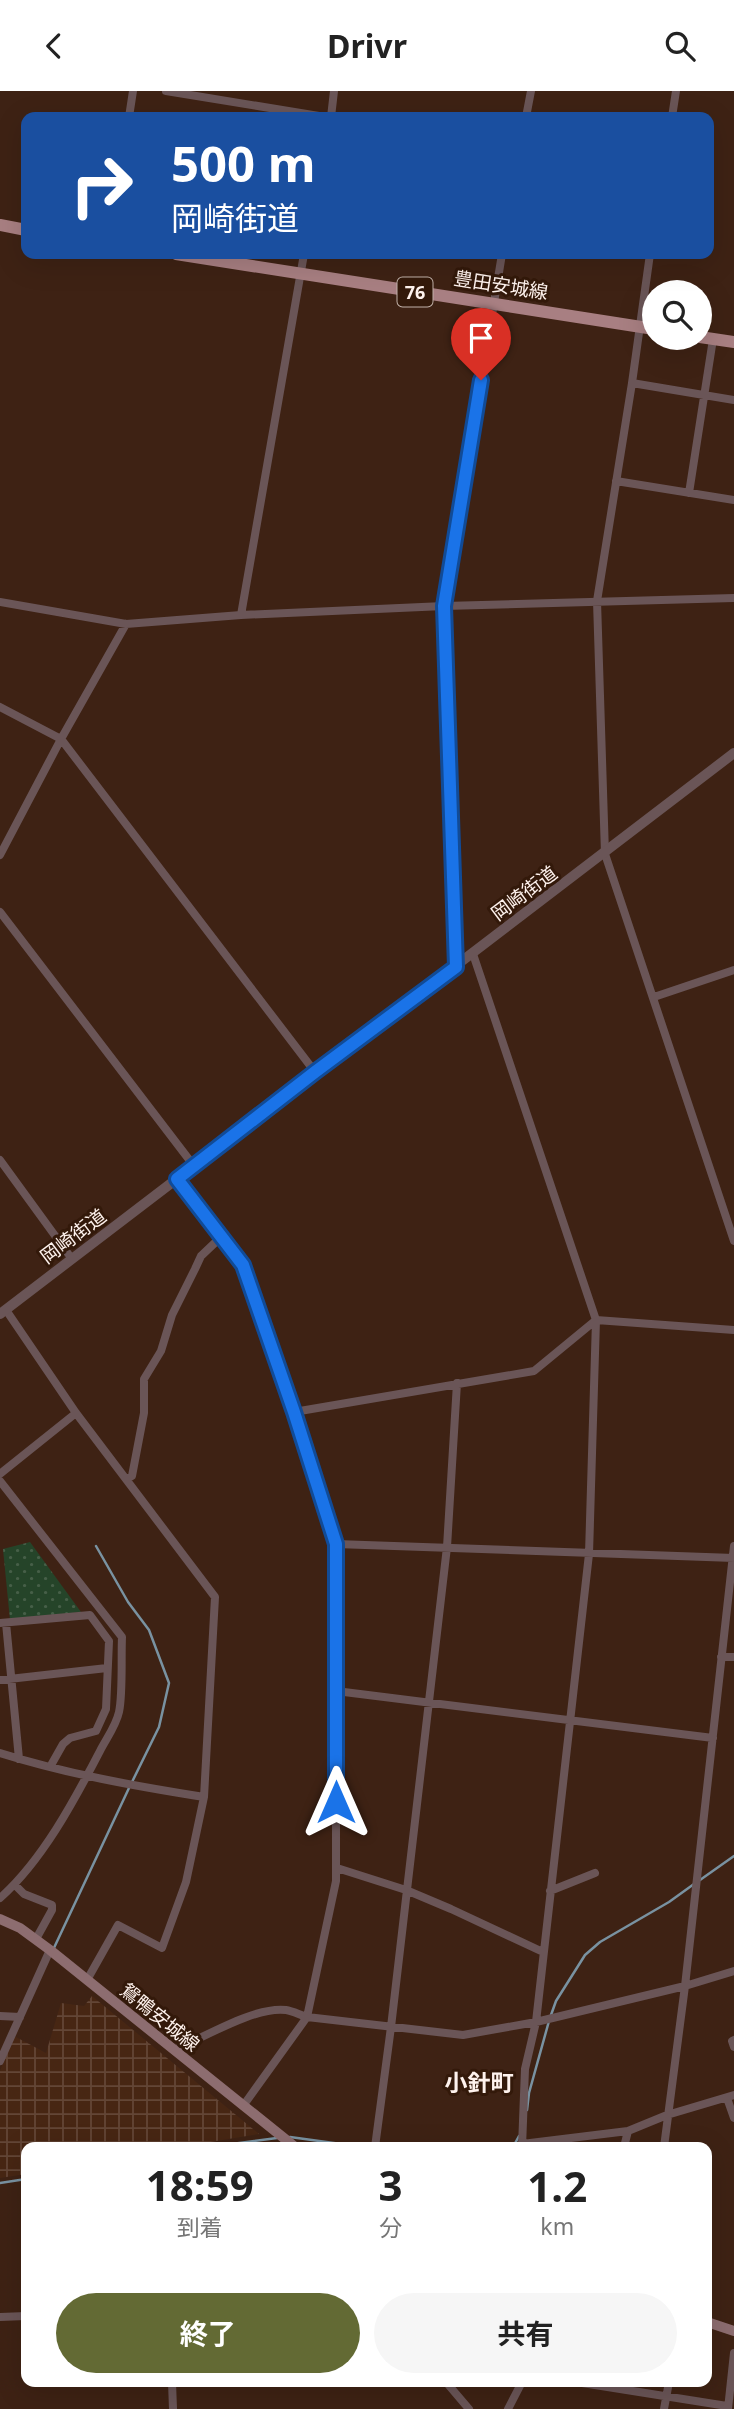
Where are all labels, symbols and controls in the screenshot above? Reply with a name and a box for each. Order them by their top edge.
text: Drivr [327,24,407,67]
icon: back [35,27,73,65]
icon: search [661,27,699,65]
text: 500 m [171,130,316,196]
icon: right [56,140,147,231]
text: 岡崎街道 [171,196,299,239]
street label: 豊田安城線 [452,265,550,305]
road number: 76 [398,277,432,307]
map controls [642,280,712,350]
button: search [642,280,712,350]
pin [451,308,511,380]
icon: arrive [462,319,500,357]
street label: 岡崎街道 [486,860,562,926]
street label: 岡崎街道 [35,1203,111,1269]
position arrow [299,1765,373,1839]
street label: 鴛鴨安城線 [115,1977,205,2057]
district label: 小針町 [445,2066,514,2098]
text: 18:59 [146,2156,254,2213]
text: 3 [379,2156,403,2213]
text: 1.2 [527,2157,587,2214]
text: km [540,2210,574,2242]
text: 到着 [177,2211,223,2243]
text: 分 [379,2211,402,2243]
button: 終了 [56,2293,360,2373]
button: 共有 [374,2293,677,2373]

